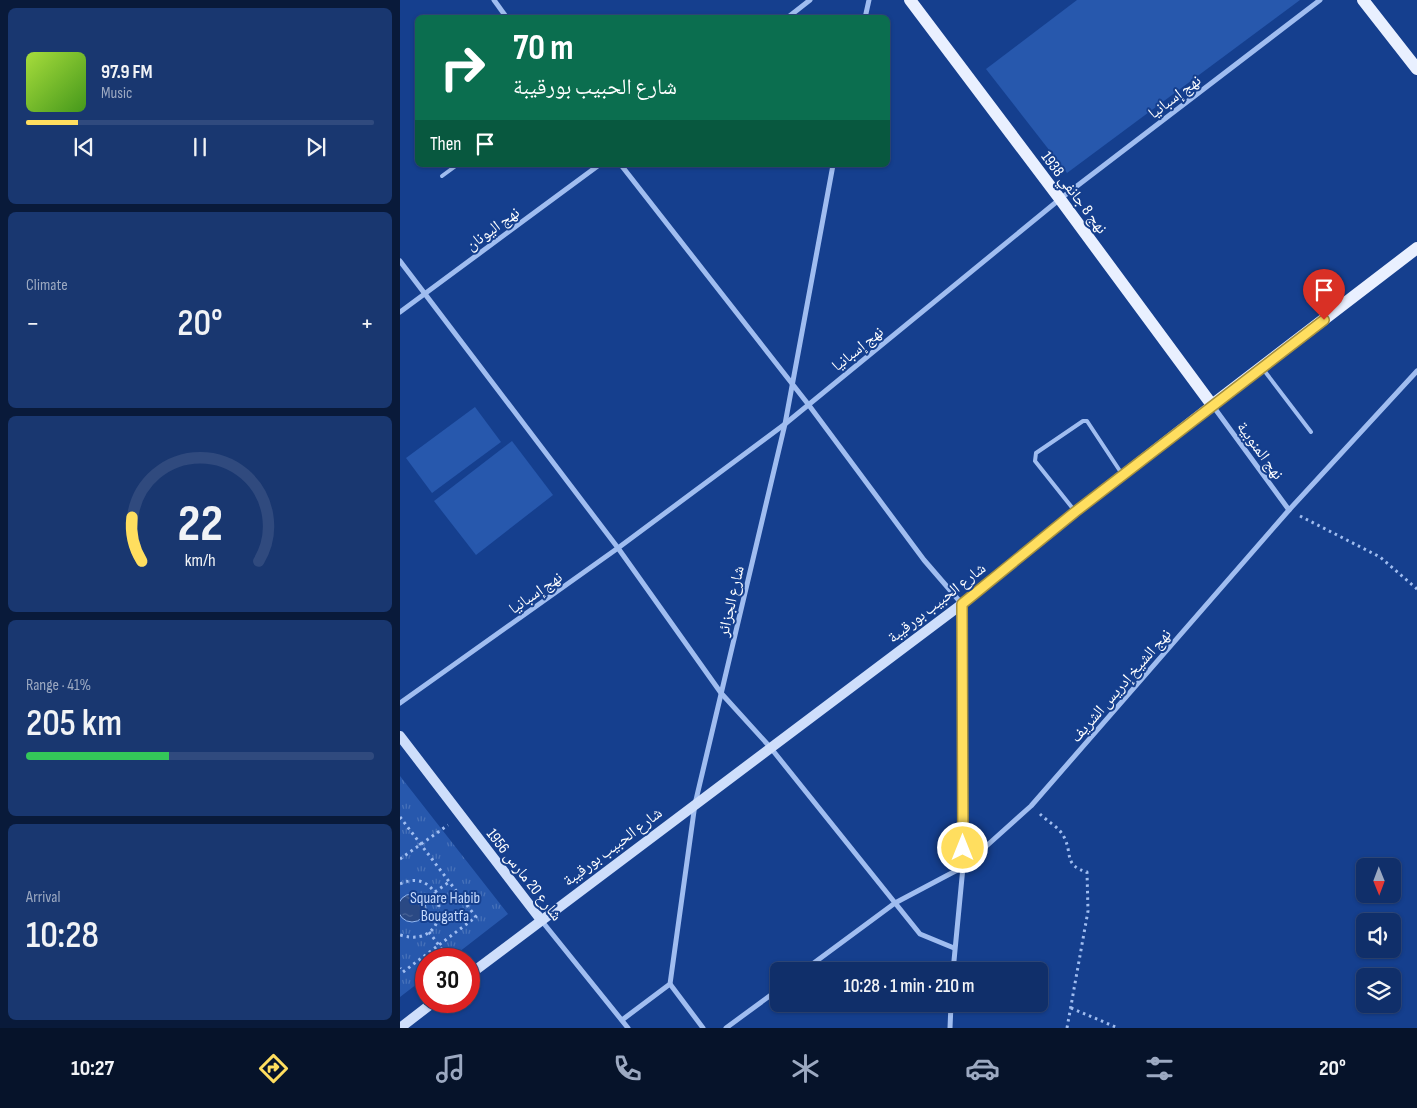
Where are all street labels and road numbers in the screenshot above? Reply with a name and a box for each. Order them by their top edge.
street label: نهج إسبانيا [1145,71,1205,123]
street label: نهج 8 جانفي 1938 [1035,148,1111,239]
street label: نهج اليونان [462,203,524,255]
street label: نهج إسبانيا [828,323,888,376]
street label: نهج المنوبية [1232,418,1287,484]
street label: شارع الحبيب بورقيبة [884,559,990,647]
street label: شارع الجزائر [714,564,749,640]
street label: نهج إسبانيا [505,568,566,618]
street label: نهج الشيخ إدريس الشريف [1067,625,1176,747]
street label: شارع الحبيب بورقيبة [560,804,666,891]
street label: شارع 20 مارس 1956 [482,825,566,925]

